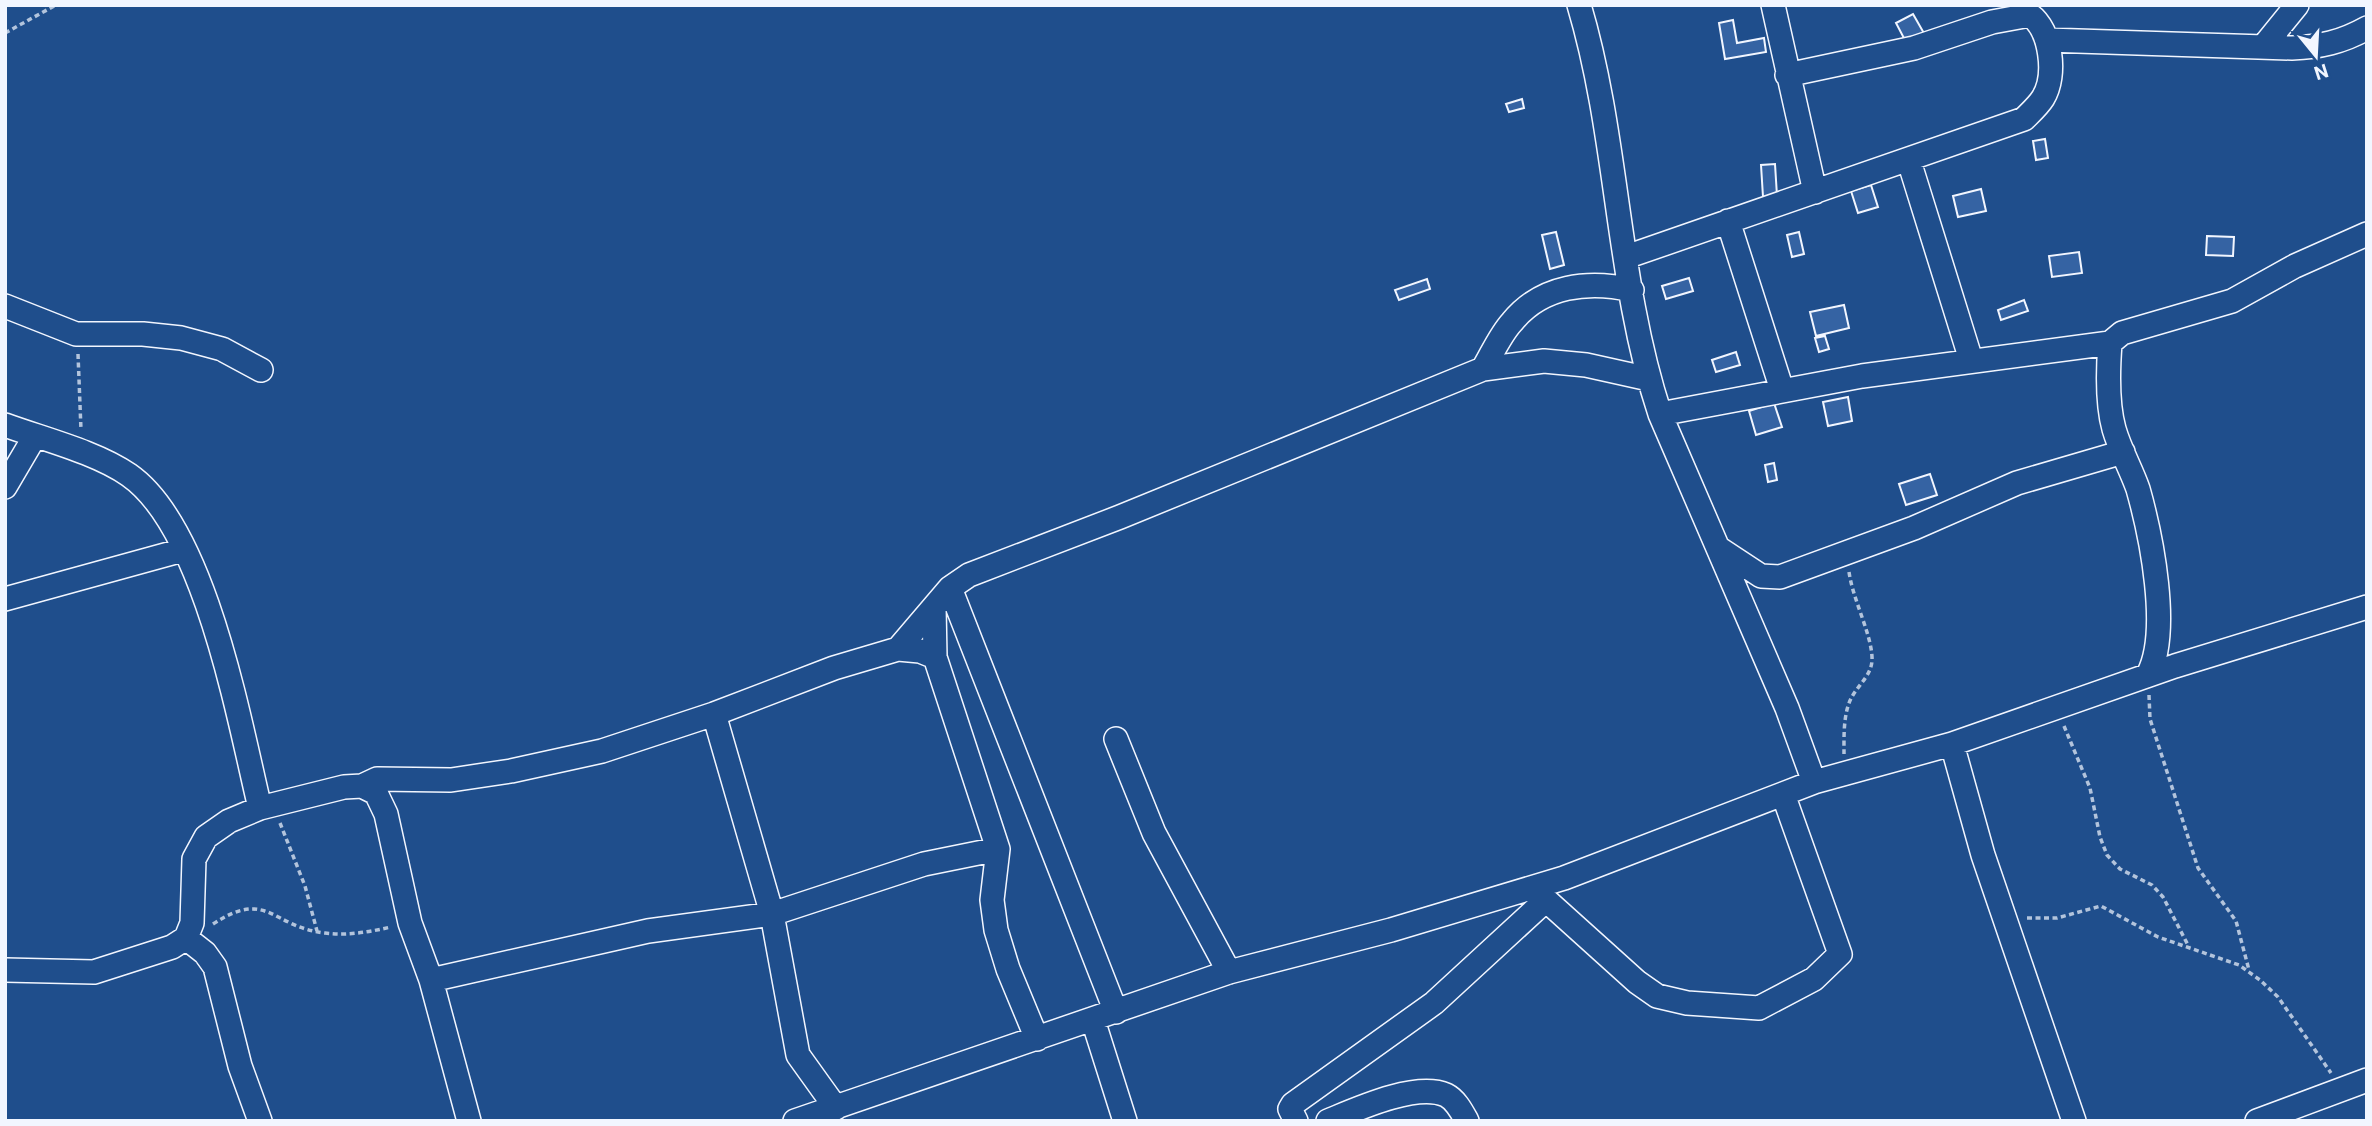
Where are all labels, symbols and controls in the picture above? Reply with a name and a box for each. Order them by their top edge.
north arrow [2281,21,2351,91]
text: N [2311,59,2331,85]

